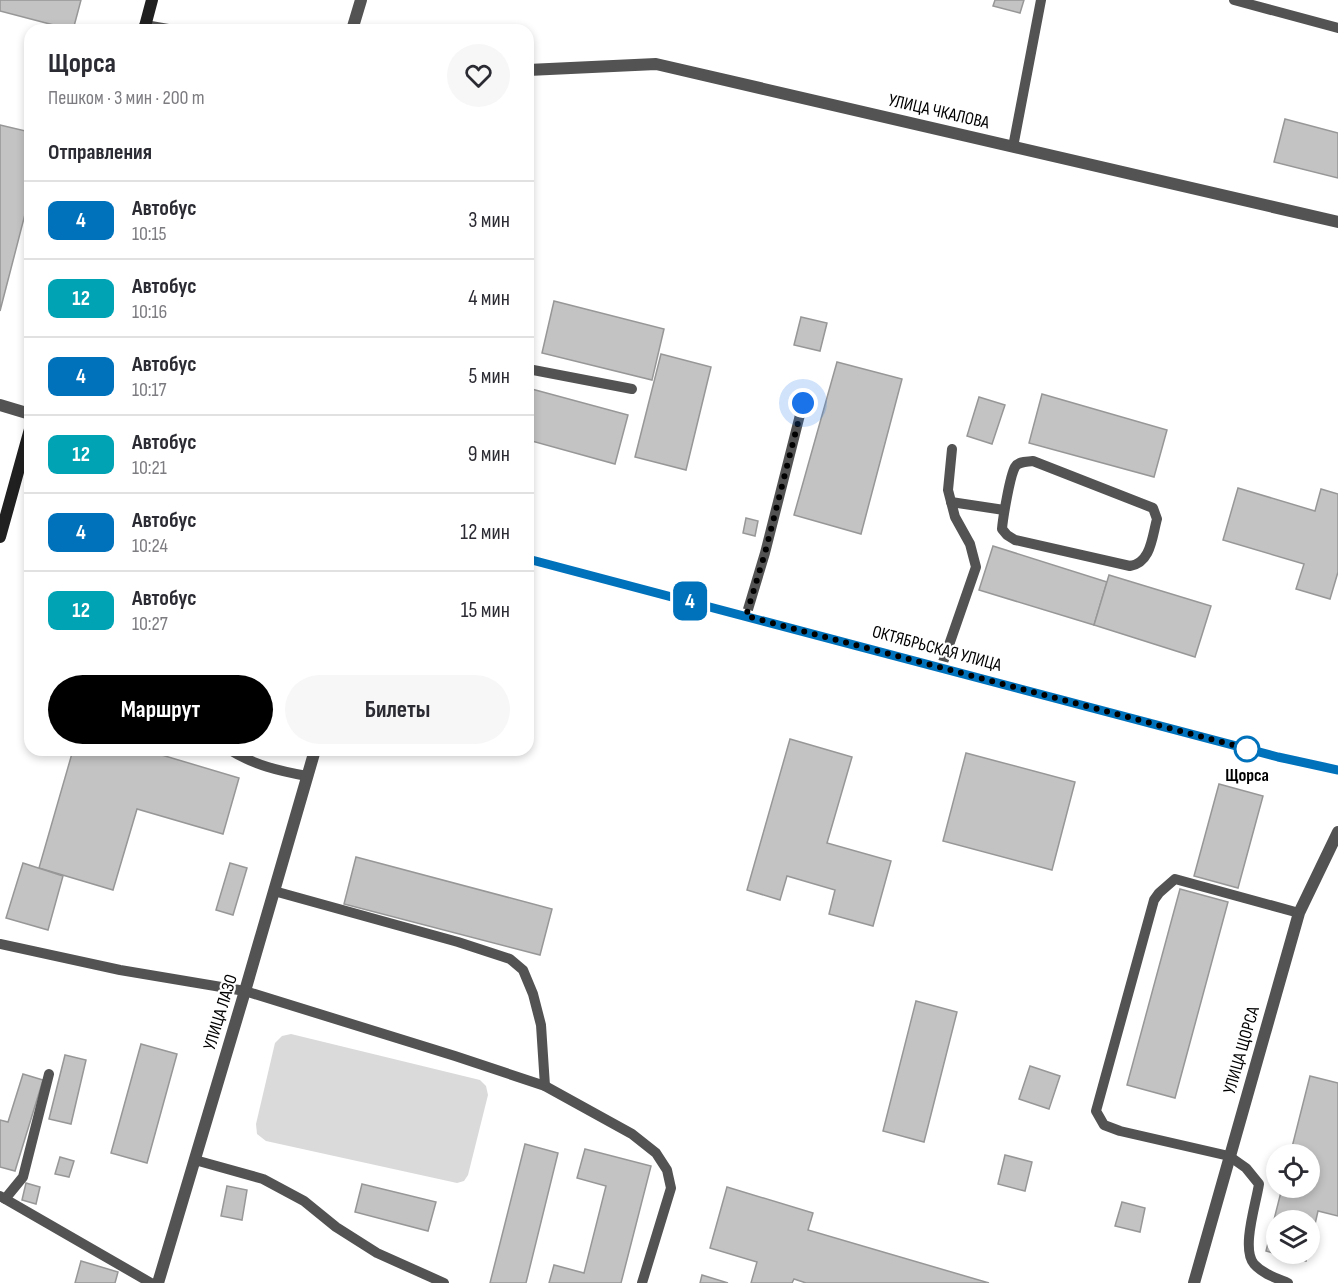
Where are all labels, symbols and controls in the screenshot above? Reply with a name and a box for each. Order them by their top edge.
button: heart [447,44,510,107]
text: Щорса [48,47,116,80]
text: Пешком · 3 мин · 200 m [48,86,205,110]
street label: УЛИЦА ЧКАЛОВА [886,90,992,133]
text: Отправления [48,139,152,166]
text: Автобус [132,195,197,222]
text: 3 мин [468,207,510,234]
text: 4 [76,208,86,233]
text: 10:15 [132,222,166,246]
text: Автобус [132,273,197,300]
text: 4 мин [468,285,510,312]
text: 12 [72,286,90,311]
text: 10:16 [132,300,167,324]
text: Автобус [132,351,197,378]
text: 5 мин [469,363,510,390]
text: 4 [76,364,86,389]
text: 10:17 [132,378,166,402]
your location [788,388,818,418]
text: Автобус [132,429,197,456]
text: 9 мин [468,441,510,468]
text: 12 [72,442,90,467]
text: 10:21 [132,456,167,480]
text: Автобус [132,507,197,534]
text: 12 мин [460,519,510,546]
text: 4 [76,520,86,545]
text: 10:24 [132,534,168,558]
line badge: 4 [670,582,710,620]
text: Автобус [132,585,197,612]
text: 4 [685,589,695,614]
text: 15 мин [461,597,510,624]
text: 12 [72,598,90,623]
text: 10:27 [132,612,168,636]
street label: ОКТЯБРЬСКАЯ УЛИЦА [870,621,1004,676]
button: Маршрут [48,675,273,744]
button: Билеты [285,675,510,744]
marker: Щорса [1234,736,1260,762]
place label: Щорса [1225,765,1269,786]
street label: УЛИЦА ЛАЗО [199,972,242,1052]
street label: УЛИЦА ЩОРСА [1219,1004,1264,1096]
map controls [1266,1144,1320,1264]
button: locate [1266,1144,1320,1198]
button: layers [1266,1210,1320,1264]

